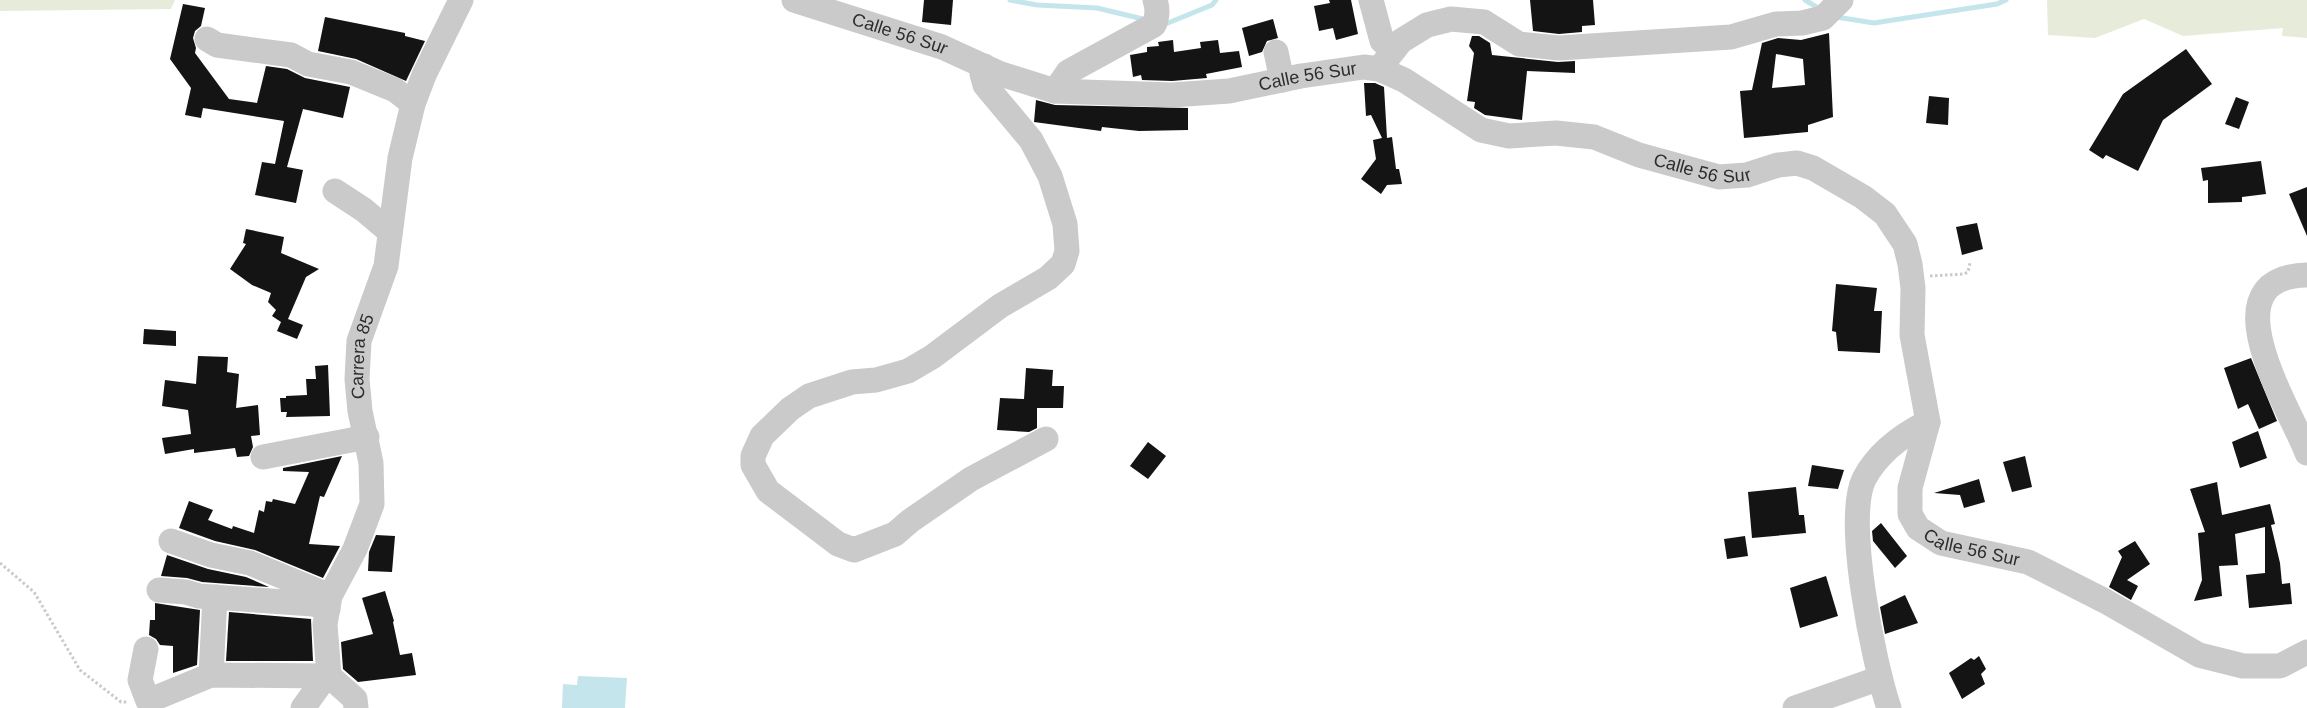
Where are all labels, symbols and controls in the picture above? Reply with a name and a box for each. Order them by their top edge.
street label: Calle 56 Sur [850,9,951,58]
street label: Calle 56 Sur [1257,58,1358,95]
street label: Calle 56 Sur [1651,149,1754,187]
street label: Carrera 85 [347,311,378,400]
street label: Calle 56 Sur [1920,524,2022,570]

